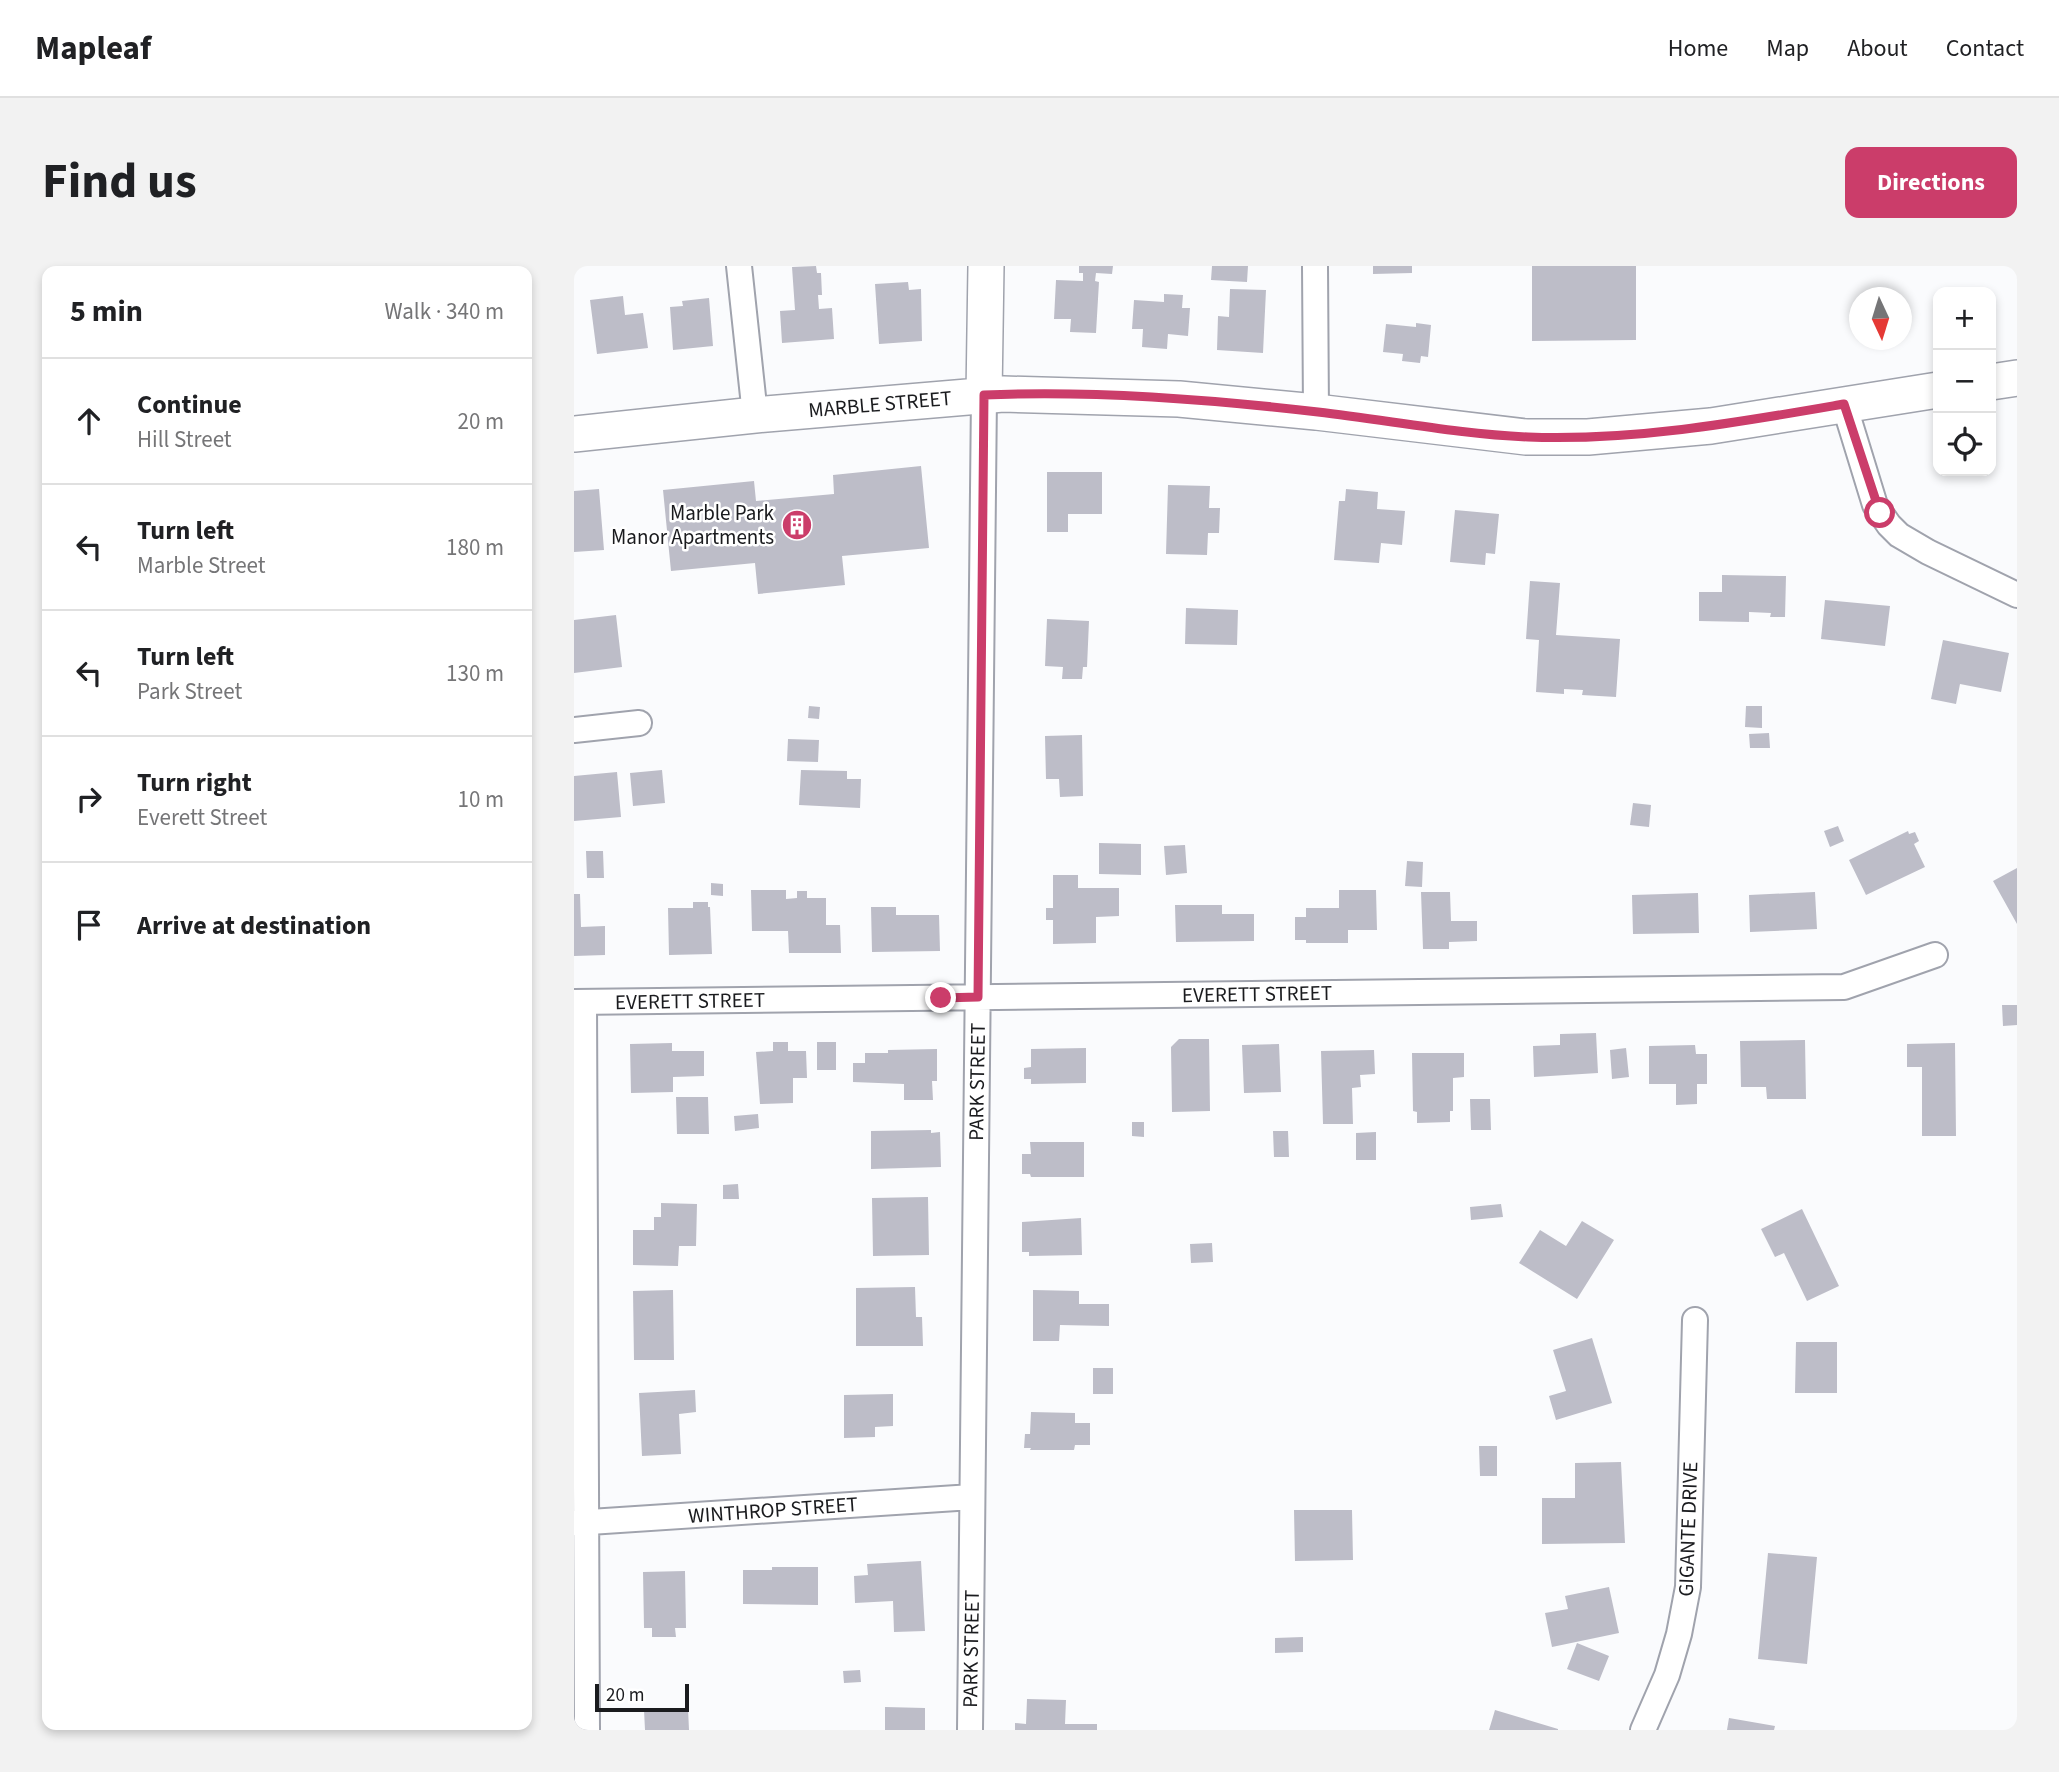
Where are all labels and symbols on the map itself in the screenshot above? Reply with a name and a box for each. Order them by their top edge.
north arrow [1849,287,1912,350]
street label: MARBLE STREET [807,383,953,425]
route start [1864,497,1895,528]
place label: Marble Park Manor Apartments [611,498,775,552]
building icon: Marble Park Manor Apartments [780,508,814,542]
street label: EVERETT STREET [1182,978,1332,1010]
route end [925,982,956,1013]
street label: EVERETT STREET [615,985,765,1017]
street label: PARK STREET [961,1023,993,1141]
street label: GIGANTE DRIVE [1671,1461,1705,1597]
street label: WINTHROP STREET [687,1489,859,1531]
street label: PARK STREET [955,1590,987,1708]
scale bar [595,1681,690,1713]

